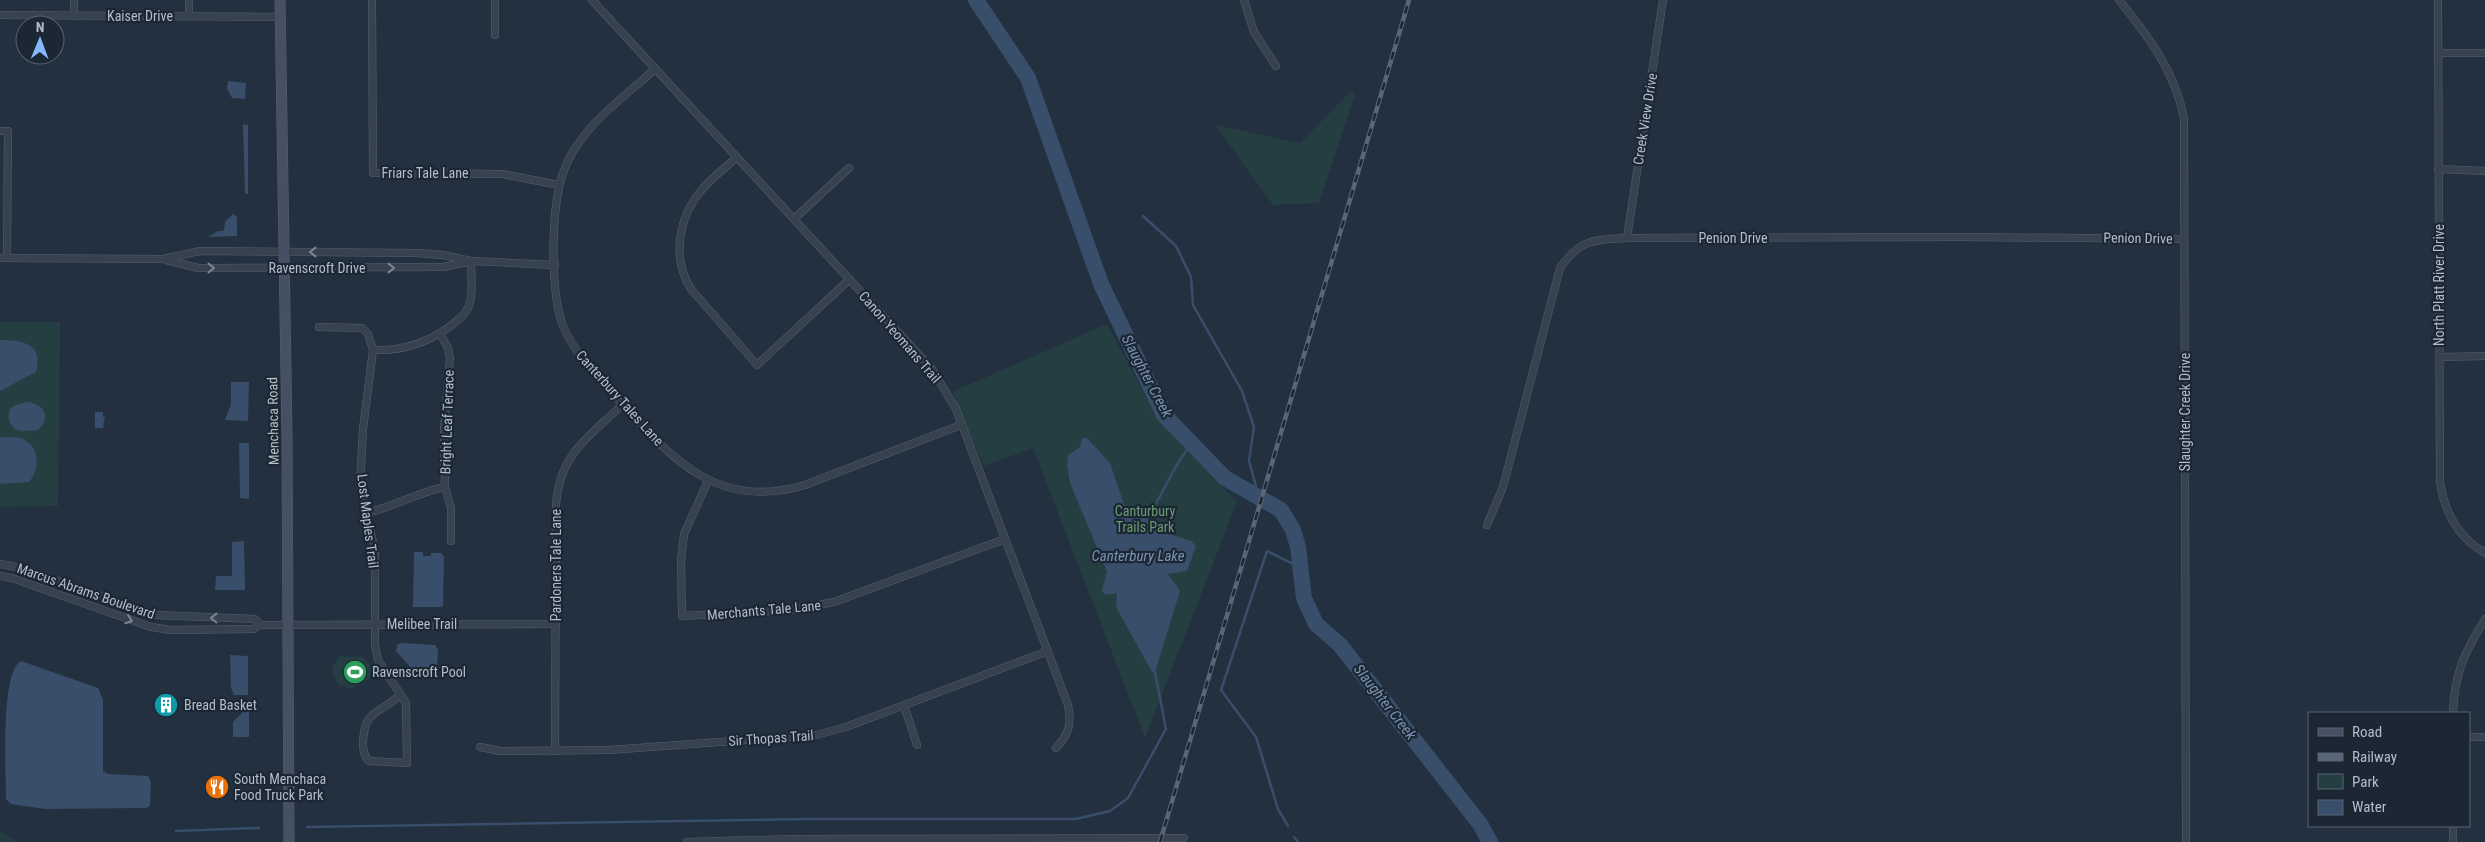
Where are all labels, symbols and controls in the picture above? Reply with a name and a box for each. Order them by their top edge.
street label: Kaiser Drive [107,8,173,24]
north arrow [15,15,65,65]
text: N [36,19,45,35]
street label: Creek View Drive [1630,72,1660,166]
street label: Friars Tale Lane [381,165,469,181]
street label: North Platt River Drive [2431,224,2447,346]
street label: Penion Drive [2103,229,2173,247]
street label: Penion Drive [1698,230,1768,246]
one-way arrow [308,247,316,257]
street label: Ravenscroft Drive [268,260,366,276]
one-way arrow [207,263,215,273]
one-way arrow [387,263,395,273]
street label: Canon Yeomans Trail [856,288,944,386]
water label: Slaughter Creek [1118,332,1176,421]
street label: Canterbury Tales Lane [573,347,667,449]
street label: Slaughter Creek Drive [2177,352,2193,471]
street label: Bright Leaf Terrace [437,369,457,475]
street label: Menchaca Road [264,377,282,465]
street label: Lost Maples Trail [354,473,382,569]
park label: Canturbury Trails Park [1115,503,1175,535]
street label: Pardoners Tale Lane [548,508,564,621]
water label: Canterbury Lake [1091,547,1185,565]
street label: Marcus Abrams Boulevard [15,560,157,622]
street label: Merchants Tale Lane [706,597,822,623]
one-way arrow [209,613,217,623]
one-way arrow [124,614,132,624]
street label: Melibee Trail [387,616,457,632]
sports icon: Ravenscroft Pool [342,659,368,685]
water label: Slaughter Creek [1350,661,1420,744]
place label: Ravenscroft Pool [372,664,466,680]
building icon: Bread Basket [153,692,179,718]
place label: Bread Basket [184,697,257,713]
legend [2308,712,2470,827]
text: Road [2352,723,2382,741]
street label: Sir Thopas Trail [728,727,814,749]
text: Railway [2352,748,2397,766]
place label: South Menchaca Food Truck Park [234,771,326,803]
text: Park [2352,773,2379,791]
restaurant icon: South Menchaca Food Truck Park [204,774,230,800]
text: Water [2352,798,2387,816]

